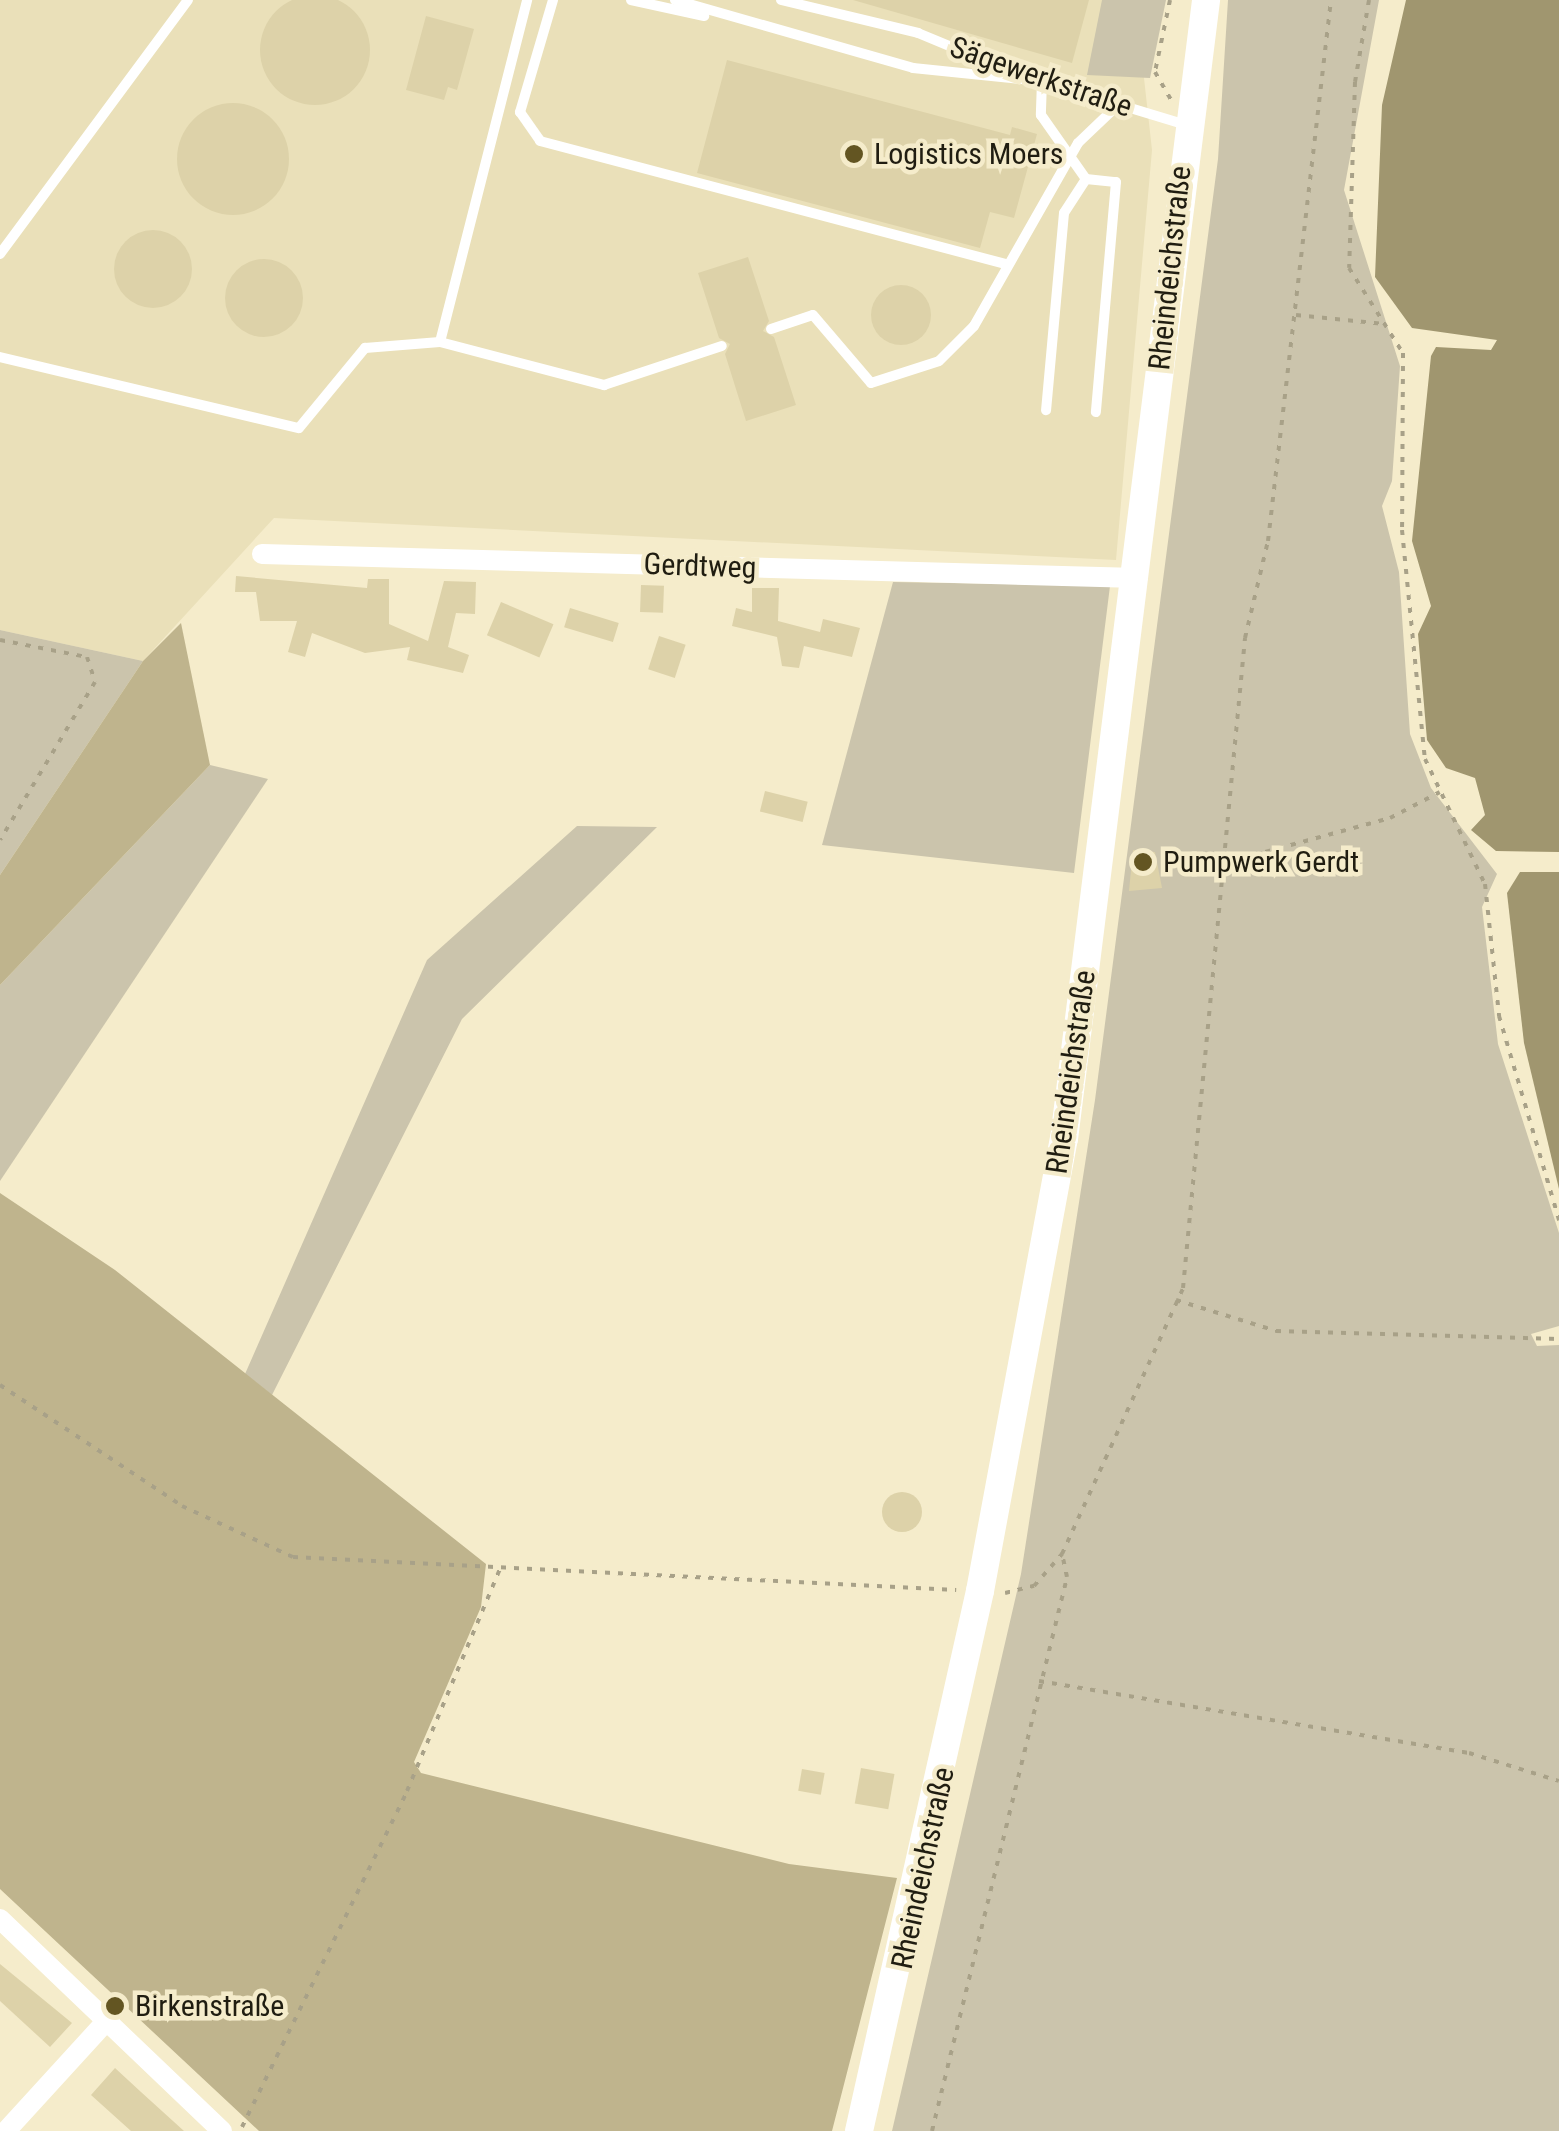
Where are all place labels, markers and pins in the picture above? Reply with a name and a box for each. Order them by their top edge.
place label: Logistics Moers [874,136,1063,172]
marker: Logistics Moers [843,143,865,165]
place label: Pumpwerk Gerdt [1163,844,1359,880]
marker: Pumpwerk Gerdt [1132,851,1154,873]
place label: Birkenstraße [135,1988,284,2024]
marker: Birkenstraße [104,1995,126,2017]

